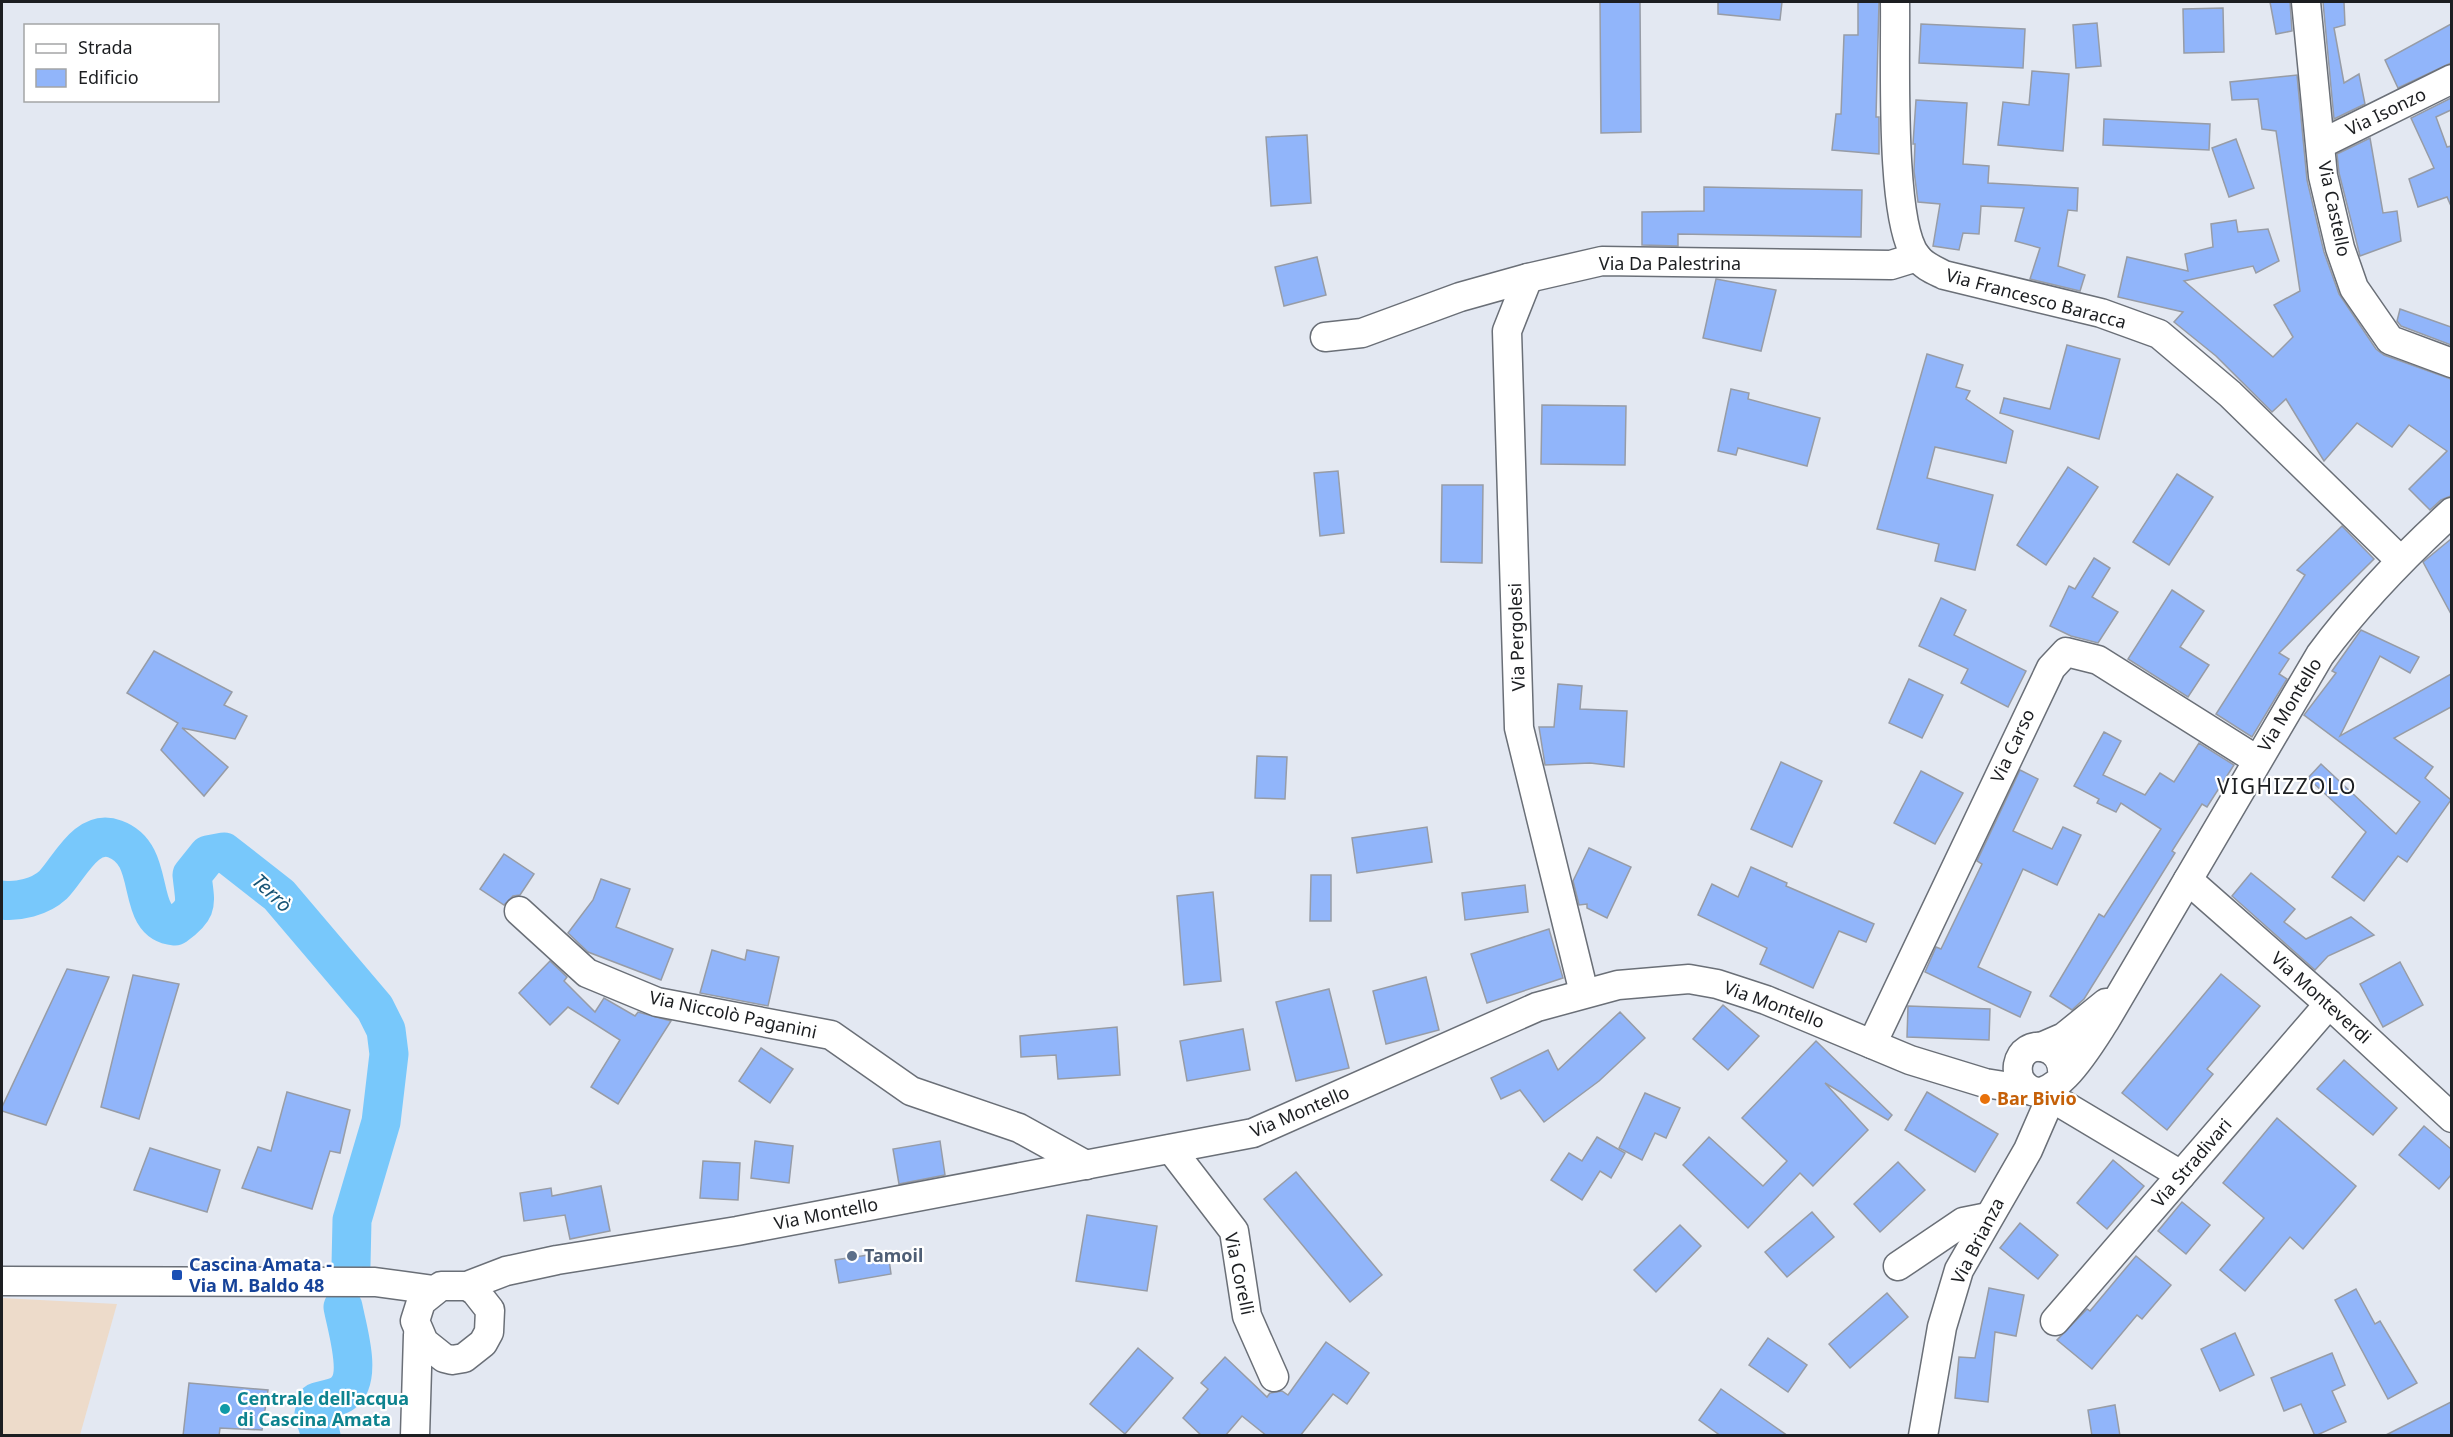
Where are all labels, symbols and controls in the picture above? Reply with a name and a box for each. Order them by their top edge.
legend [24,24,219,102]
text: Strada [78,35,133,59]
text: Edificio [78,65,139,89]
street label: Via Isonzo [2342,81,2430,141]
street label: Via Castello [2313,159,2357,259]
street label: Via Da Palestrina [1599,251,1741,275]
street label: Via Francesco Baracca [1943,262,2129,334]
street label: Via Pergolesi [1502,582,1530,692]
street label: Via Montello [2252,653,2327,756]
street label: Via Carso [1985,705,2040,786]
district label: VIGHIZZOLO [2217,772,2357,800]
water label: Terrò [247,867,298,918]
street label: Via Monteverdi [2266,946,2377,1049]
street label: Via Montello [1721,975,1828,1033]
street label: Via Niccolò Paganini [647,985,819,1043]
street label: Via Montello [1246,1079,1353,1143]
place label: Bar Bivio [1997,1086,2077,1110]
marker: Bar Bivio [1978,1092,1992,1106]
street label: Via Stradivari [2146,1113,2237,1212]
street label: Via Montello [772,1191,880,1235]
street label: Via Brianza [1945,1193,2009,1288]
street label: Via Corelli [1220,1230,1260,1317]
place label: Tamoil [864,1243,923,1267]
marker: Tamoil [845,1249,859,1263]
place label: Cascina Amata - Via M. Baldo 48 [189,1252,332,1297]
marker: Cascina Amata - Via M. Baldo 48 [170,1268,184,1282]
place label: Centrale dell'acqua di Cascina Amata [237,1386,409,1431]
marker: Centrale dell'acqua di Cascina Amata [218,1402,232,1416]

